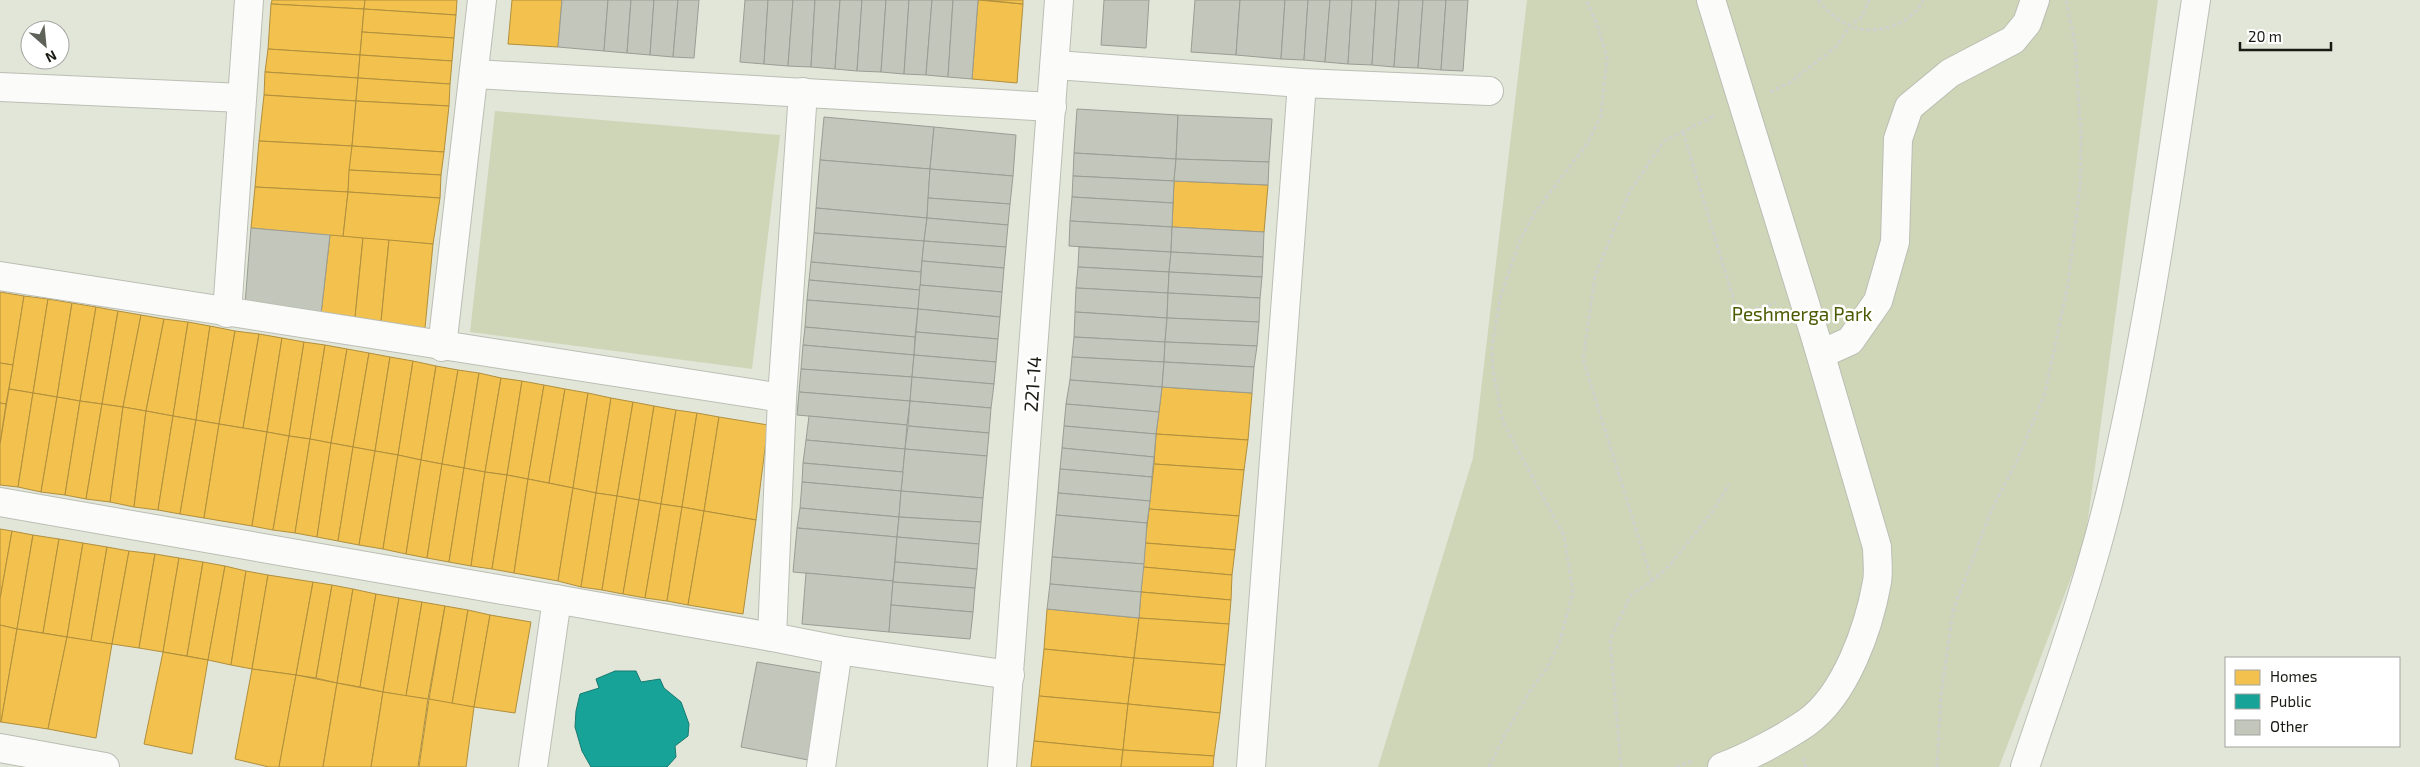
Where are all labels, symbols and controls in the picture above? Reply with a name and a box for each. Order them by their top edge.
north arrow [20,20,70,70]
scale bar [2240,20,2331,52]
text: 20 m [2248,27,2282,45]
text: N [43,47,59,67]
park label: Peshmerga Park [1732,302,1873,325]
street label: 221-14 [1019,355,1045,413]
legend [2225,657,2400,747]
text: Homes [2270,667,2317,685]
text: Public [2270,692,2311,710]
text: Other [2270,717,2309,735]

